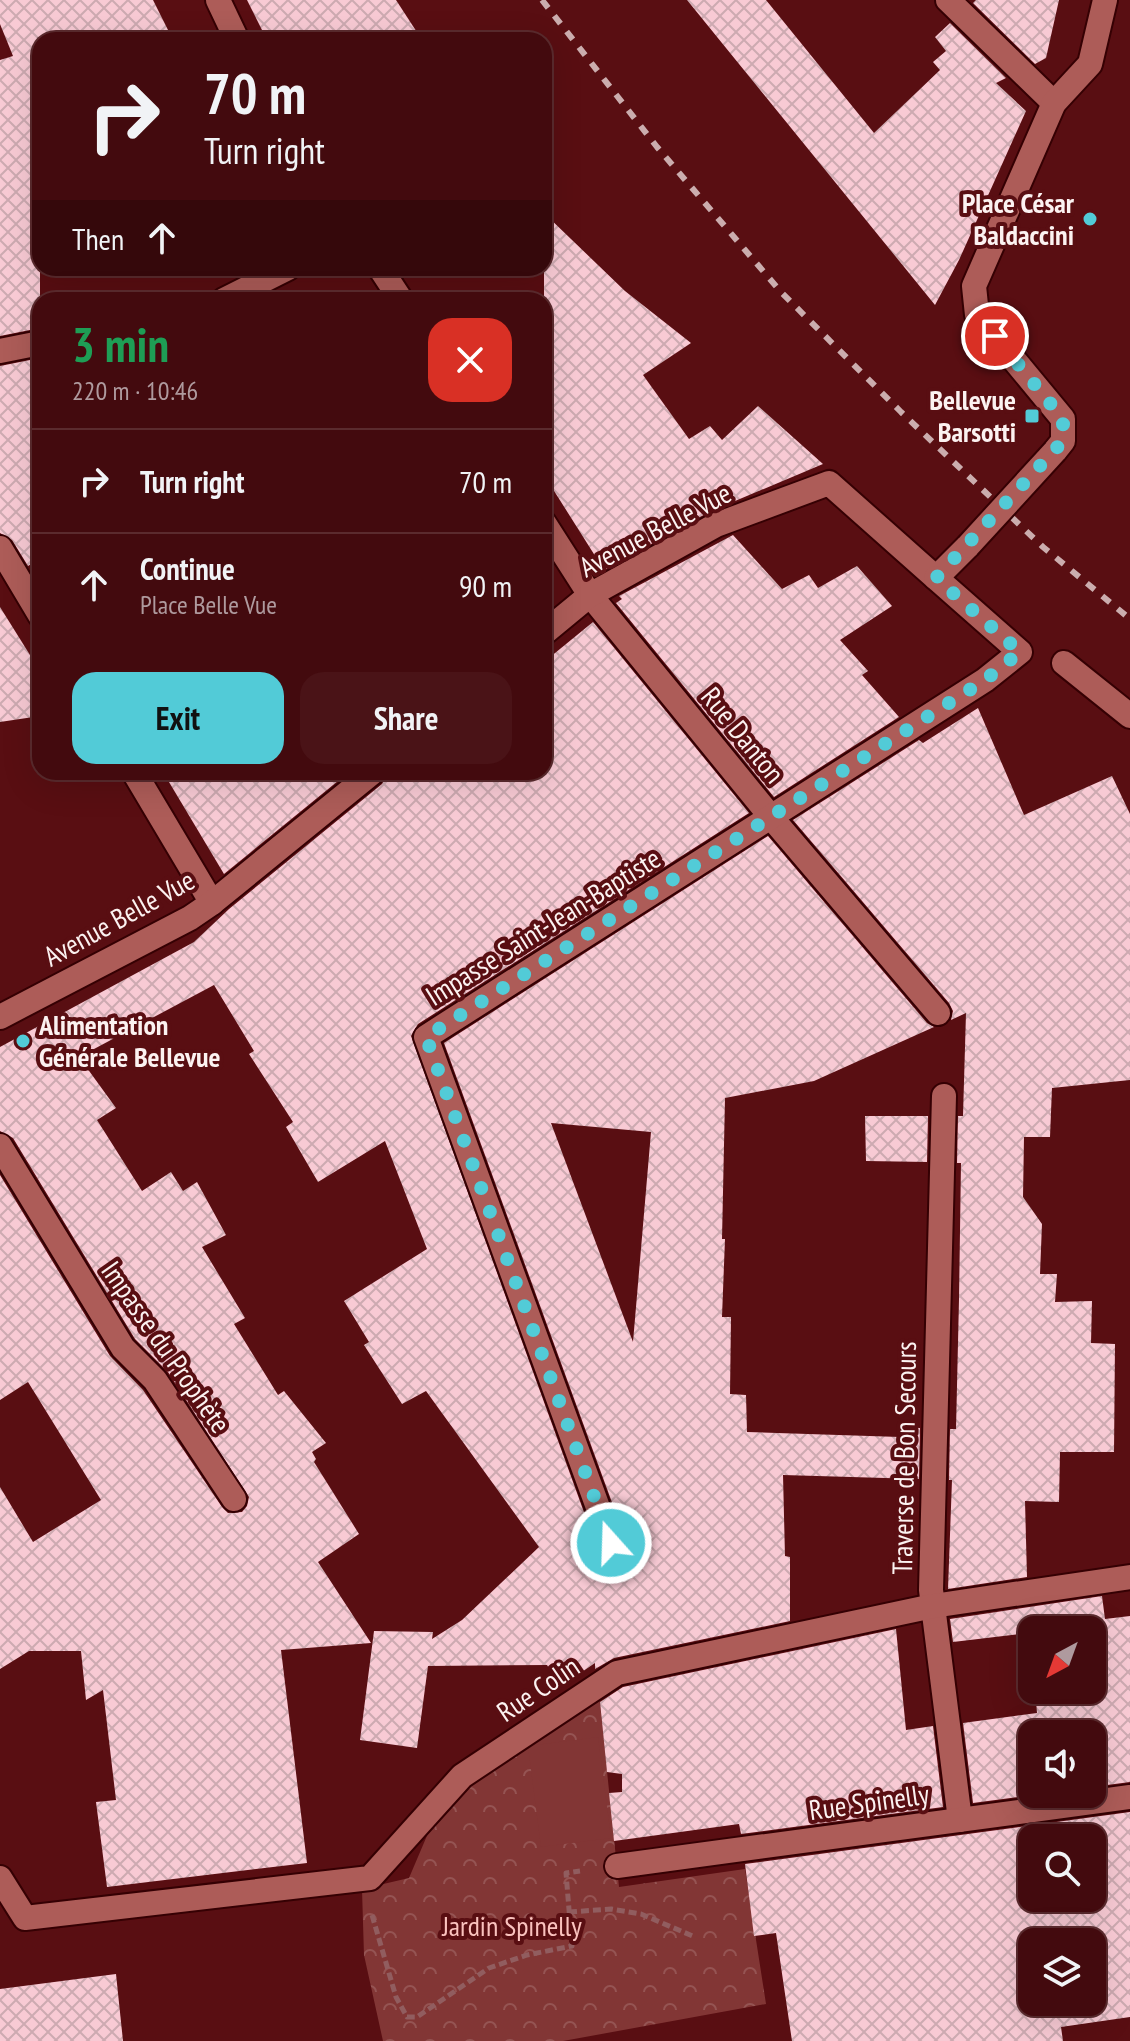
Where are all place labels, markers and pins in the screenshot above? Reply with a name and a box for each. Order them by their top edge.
place label: Place César Baldaccini [962,184,1075,253]
marker: Place César Baldaccini [1081,210,1099,228]
pin [961,302,1029,370]
place label: Bellevue Barsotti [929,381,1016,450]
marker: Bellevue Barsotti [1023,407,1041,425]
place label: Alimentation Générale Bellevue [38,1006,221,1075]
marker: Alimentation Générale Bellevue [14,1032,32,1050]

